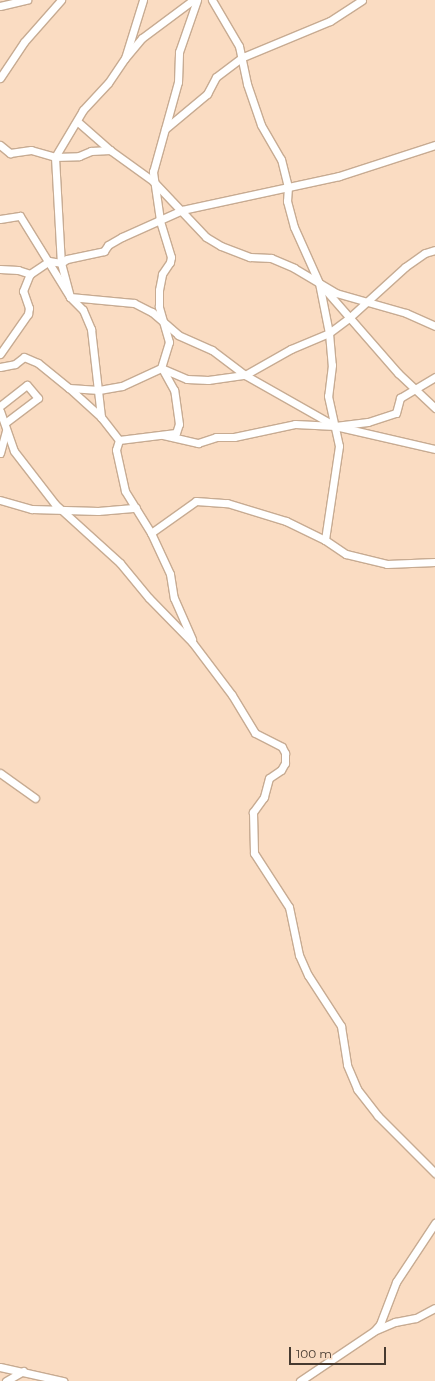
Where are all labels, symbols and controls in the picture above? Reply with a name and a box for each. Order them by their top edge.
scale bar [291,1339,388,1365]
text: 100 m [296,1346,332,1361]

